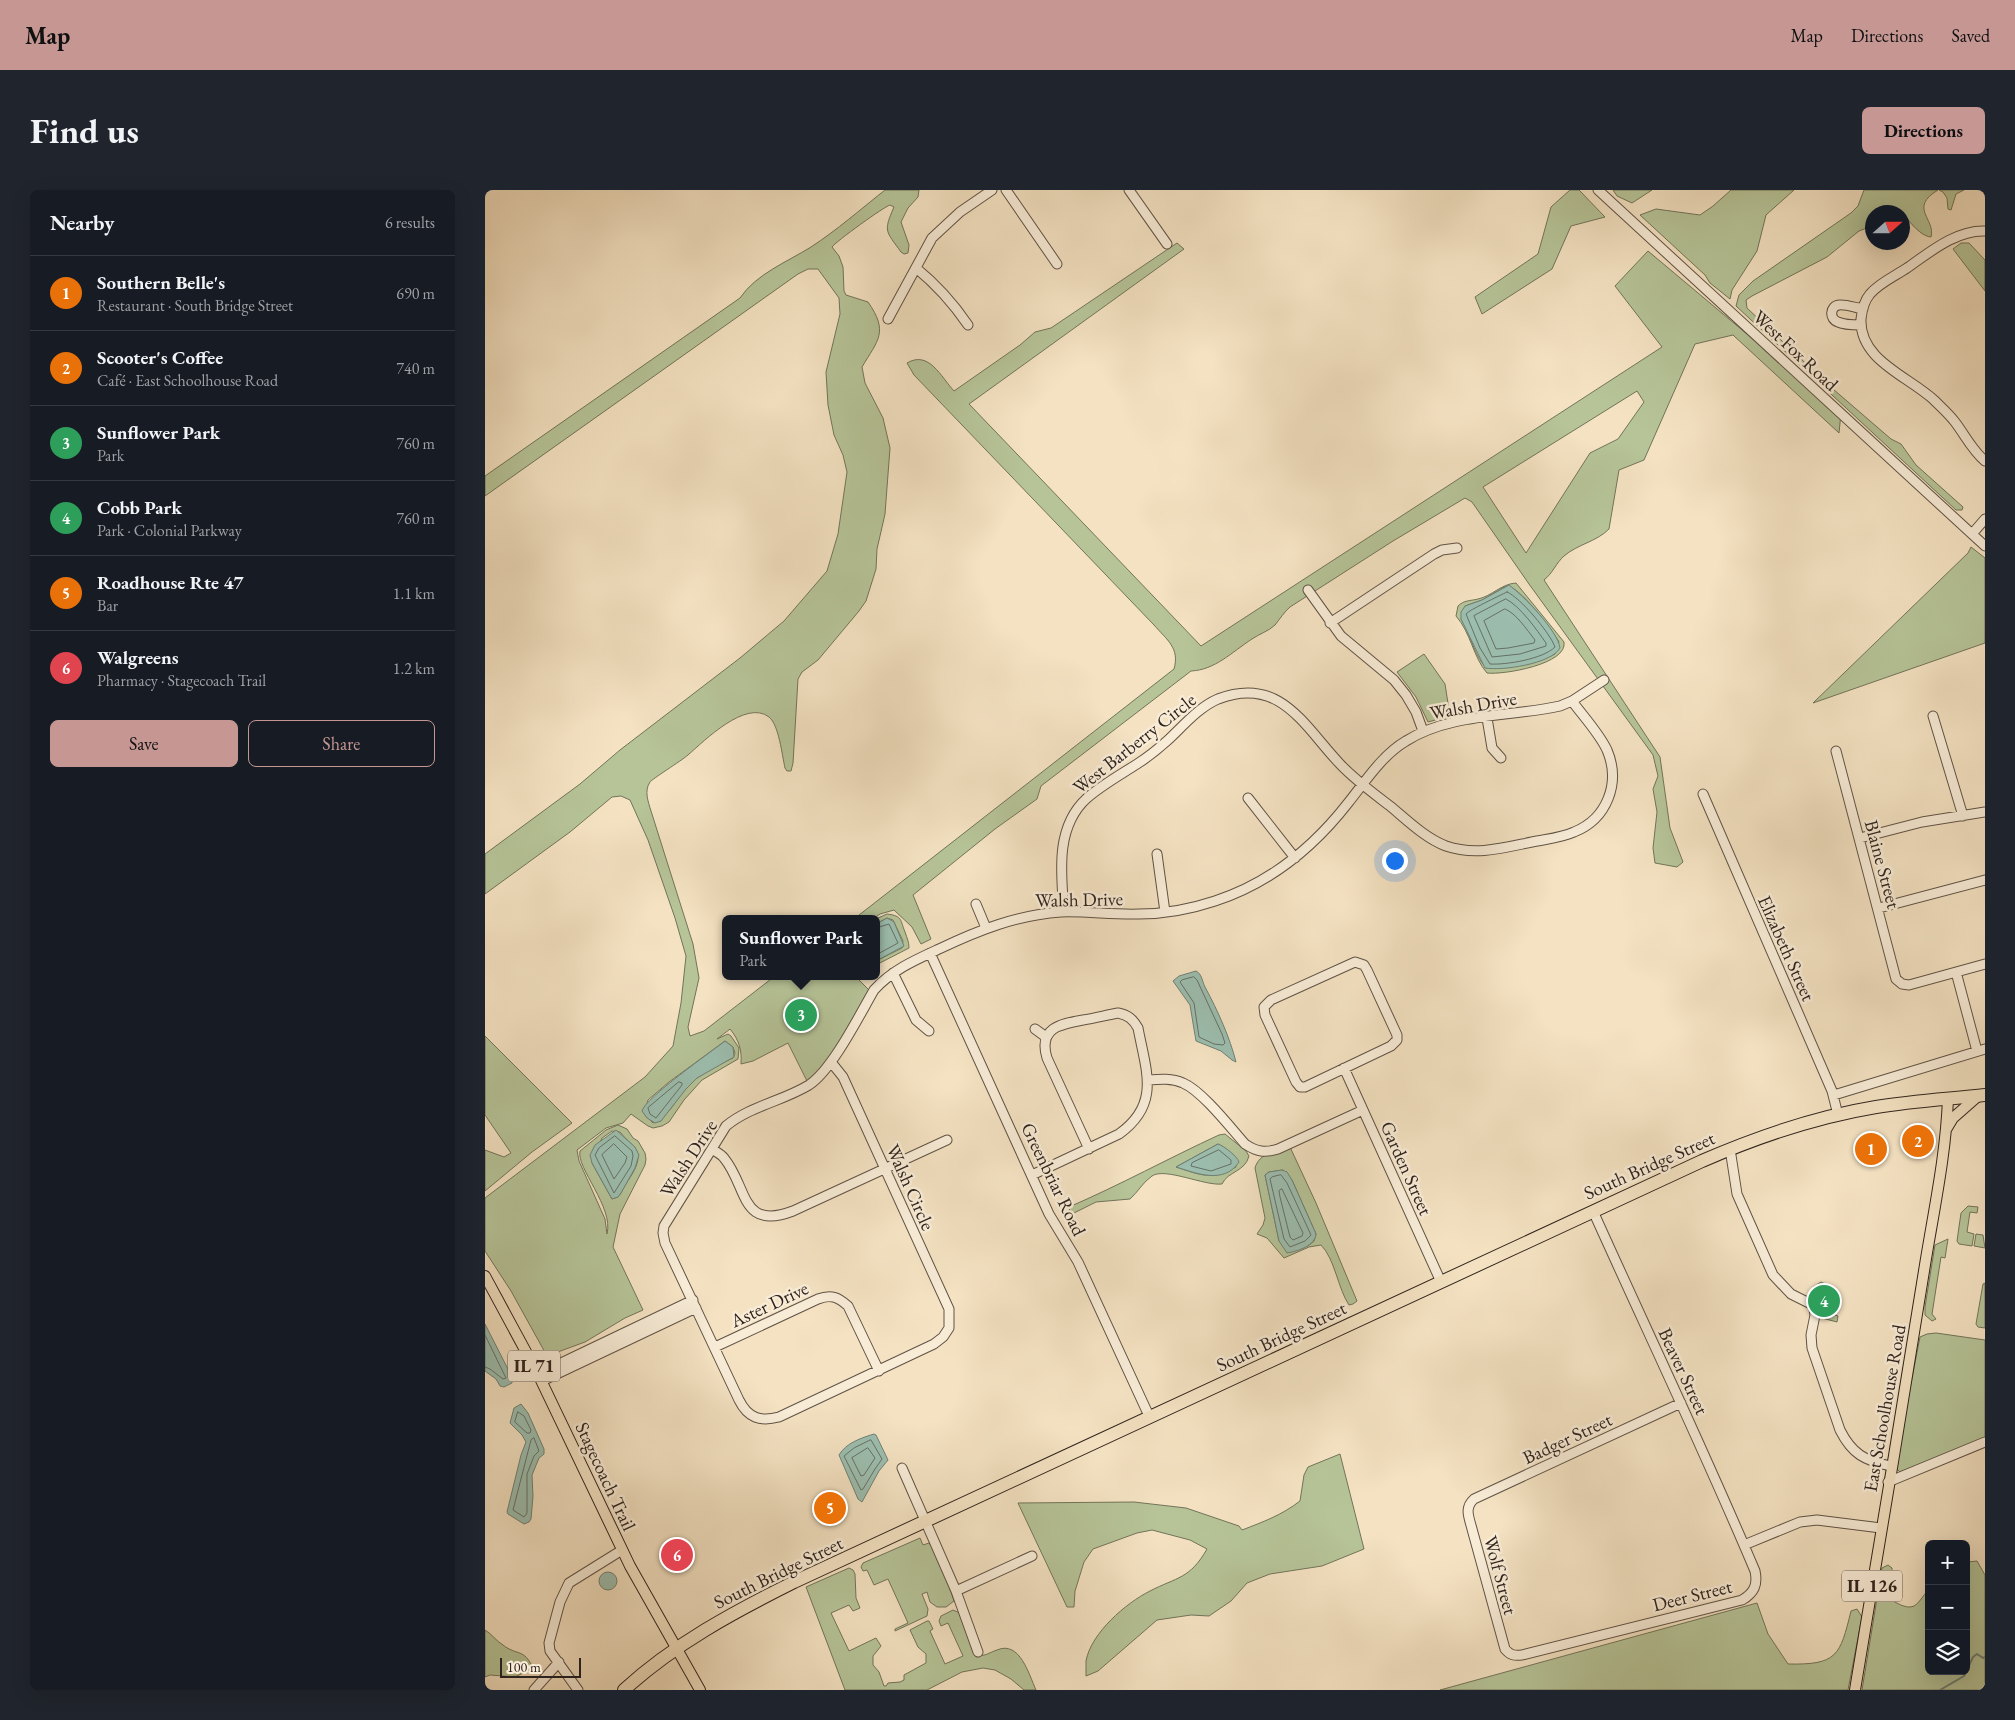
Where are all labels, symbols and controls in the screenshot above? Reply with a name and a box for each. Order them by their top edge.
text: Map [25,20,70,51]
text: Map [1791,24,1823,47]
text: Directions [1851,24,1923,47]
text: Saved [1951,24,1990,47]
button: Directions [1862,107,1985,154]
text: Find us [30,108,139,153]
north arrow [1865,205,1910,250]
text: Nearby [50,209,114,236]
text: 6 results [385,212,435,233]
text: Southern Belle's [97,270,225,295]
text: 1 [62,283,70,304]
text: 690 m [396,283,435,304]
text: Restaurant · South Bridge Street [97,295,293,316]
street label: West Fox Road [1747,304,1844,397]
text: Scooter's Coffee [97,345,223,370]
text: 2 [62,358,70,379]
text: 740 m [396,358,435,379]
text: Café · East Schoolhouse Road [97,370,278,391]
text: Sunflower Park [97,420,220,445]
text: 3 [62,433,70,454]
text: 760 m [396,433,435,454]
text: Park [97,445,124,466]
text: Cobb Park [97,495,182,520]
text: 4 [62,508,70,529]
text: 760 m [396,508,435,529]
text: Park · Colonial Parkway [97,520,242,541]
text: Roadhouse Rte 47 [97,570,244,595]
text: 5 [62,583,70,604]
text: 1.1 km [393,583,435,604]
text: Bar [97,595,118,616]
text: Walgreens [97,645,179,670]
text: 6 [62,658,70,679]
text: 1.2 km [393,658,435,679]
text: Pharmacy · Stagecoach Trail [97,670,266,691]
street label: Walsh Drive [1428,686,1519,725]
street label: West Barberry Circle [1067,687,1201,799]
button: Save [50,720,238,767]
button: Share [248,720,435,767]
street label: Blaine Street [1859,817,1906,911]
your location [1382,848,1408,874]
street label: Walsh Drive [1035,886,1123,913]
street label: Elizabeth Street [1752,891,1821,1005]
popup [722,915,880,980]
text: Sunflower Park [739,925,863,950]
text: Park [739,950,767,971]
pin: 3 [785,996,817,1034]
street label: Walsh Drive [654,1115,723,1202]
street label: Garden Street [1375,1117,1438,1219]
street label: Greenbriar Road [1015,1118,1092,1240]
pin: 2 [1902,1122,1934,1160]
street label: South Bridge Street [1580,1125,1719,1206]
pin: 1 [1855,1130,1887,1168]
street label: Walsh Circle [881,1140,941,1234]
street label: Aster Drive [725,1275,812,1334]
pin: 4 [1808,1282,1840,1320]
street label: South Bridge Street [1212,1295,1350,1378]
street label: East Schoolhouse Road [1857,1322,1912,1494]
street label: Beaver Street [1653,1324,1715,1419]
road number: IL 71 [508,1350,560,1382]
street label: Badger Street [1518,1407,1616,1470]
street label: Stagecoach Trail [569,1418,642,1535]
pin: 5 [814,1489,846,1527]
street label: South Bridge Street [709,1530,847,1615]
street label: Wolf Street [1478,1533,1523,1617]
pin: 6 [661,1536,693,1574]
map controls [1925,1540,1970,1675]
button: + [1925,1540,1970,1585]
road number: IL 126 [1842,1570,1902,1602]
street label: Deer Street [1650,1574,1734,1617]
button: − [1925,1585,1970,1630]
button: layers [1925,1630,1970,1675]
scale bar [500,1655,581,1678]
text: 100 m [507,1658,541,1676]

